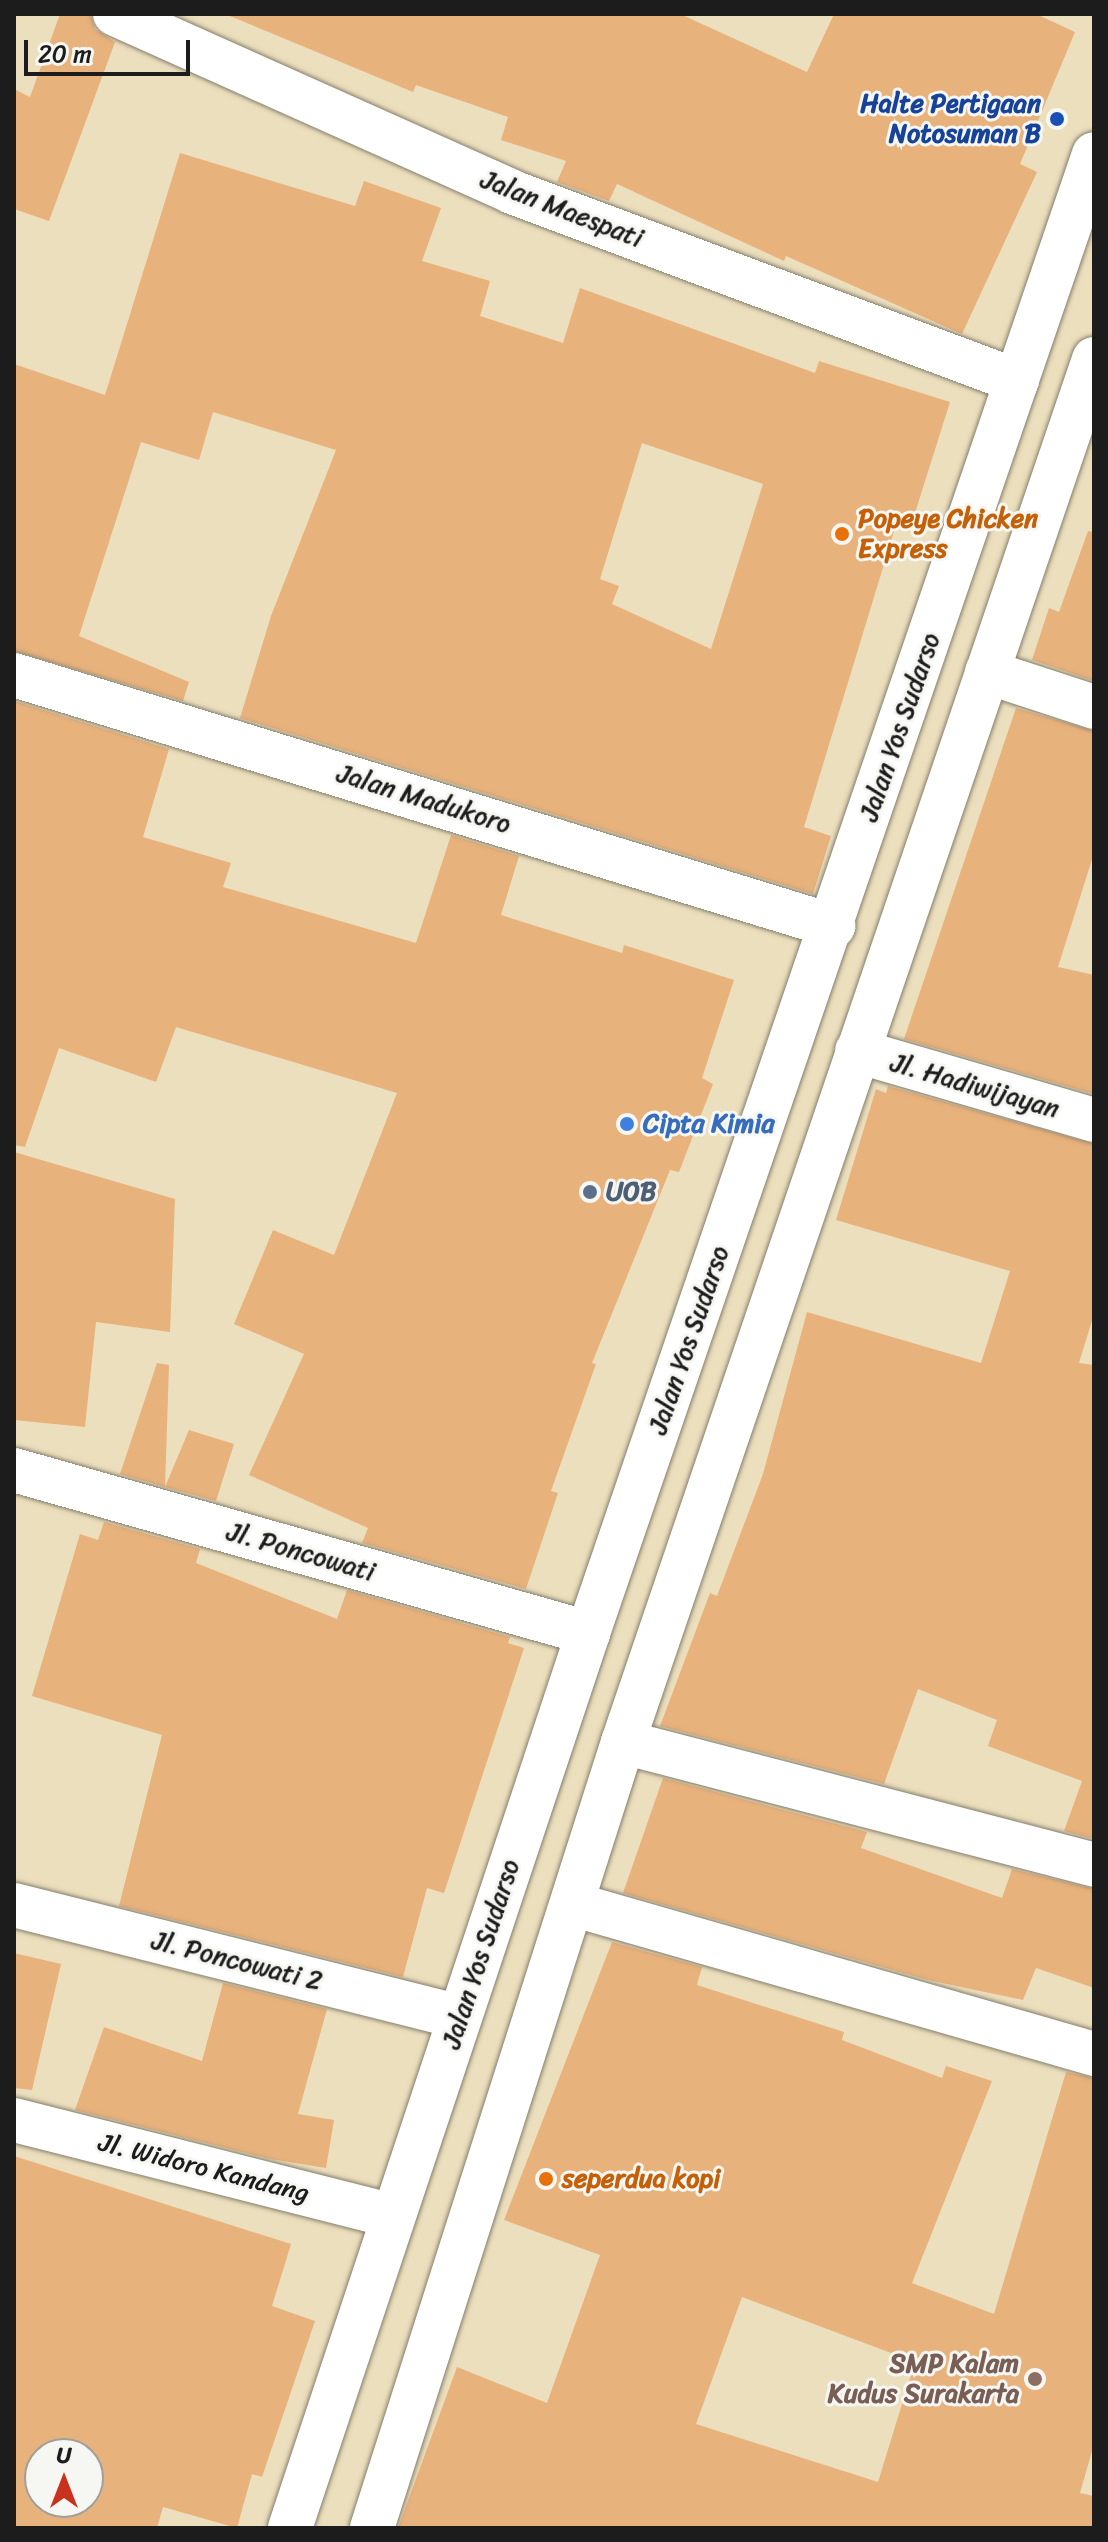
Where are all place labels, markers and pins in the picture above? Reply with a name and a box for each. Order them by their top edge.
place label: Halte Pertigaan Notosuman B [859,88,1041,150]
marker: Halte Pertigaan Notosuman B [1048,110,1066,128]
place label: Popeye Chicken Express [858,503,1038,564]
marker: Popeye Chicken Express [833,525,851,543]
place label: Cipta Kimia [643,1108,774,1140]
marker: Cipta Kimia [618,1115,636,1133]
place label: UOB [606,1176,656,1208]
marker: UOB [581,1183,599,1201]
place label: seperdua kopi [562,2163,720,2195]
marker: seperdua kopi [537,2170,555,2188]
place label: SMP Kalam Kudus Surakarta [827,2348,1019,2410]
marker: SMP Kalam Kudus Surakarta [1026,2370,1044,2388]

